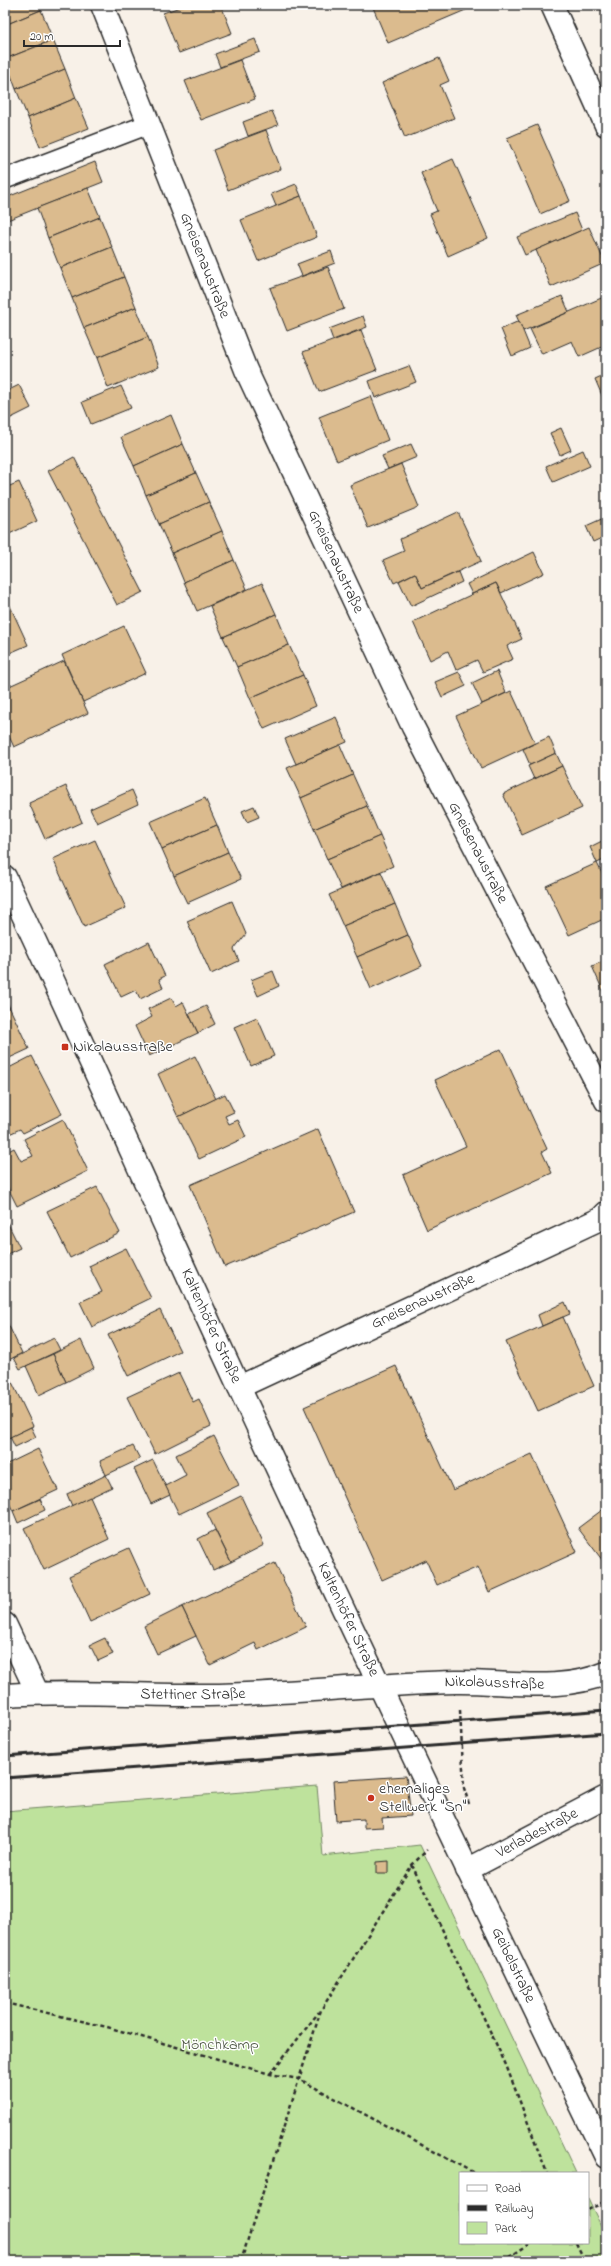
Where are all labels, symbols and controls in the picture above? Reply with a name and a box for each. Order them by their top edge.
scale bar [24,22,120,48]
text: 20 m [30,28,53,46]
street label: Gneisenaustraße [173,209,237,323]
street label: Gneisenaustraße [301,506,371,618]
street label: Gneisenaustraße [442,798,515,909]
place label: Nikolausstraße [73,1035,174,1059]
marker: Nikolausstraße [60,1042,70,1052]
street label: Kaltenhöfer Straße [174,1265,248,1388]
street label: Gneisenaustraße [367,1267,479,1336]
street label: Kaltenhöfer Straße [311,1558,386,1681]
street label: Nikolausstraße [444,1670,545,1697]
street label: Stettiner Straße [140,1682,247,1707]
place label: ehemaliges Stellwerk "Sn" [379,1777,467,1819]
marker: ehemaliges Stellwerk "Sn" [366,1793,376,1803]
street label: Verladestraße [491,1801,583,1865]
street label: Geibelstraße [485,1923,542,2008]
park label: Mönchkamp [181,2033,259,2057]
legend [459,2172,589,2244]
text: Road [495,2180,521,2198]
text: Railway [495,2200,534,2219]
text: Park [495,2220,517,2238]

